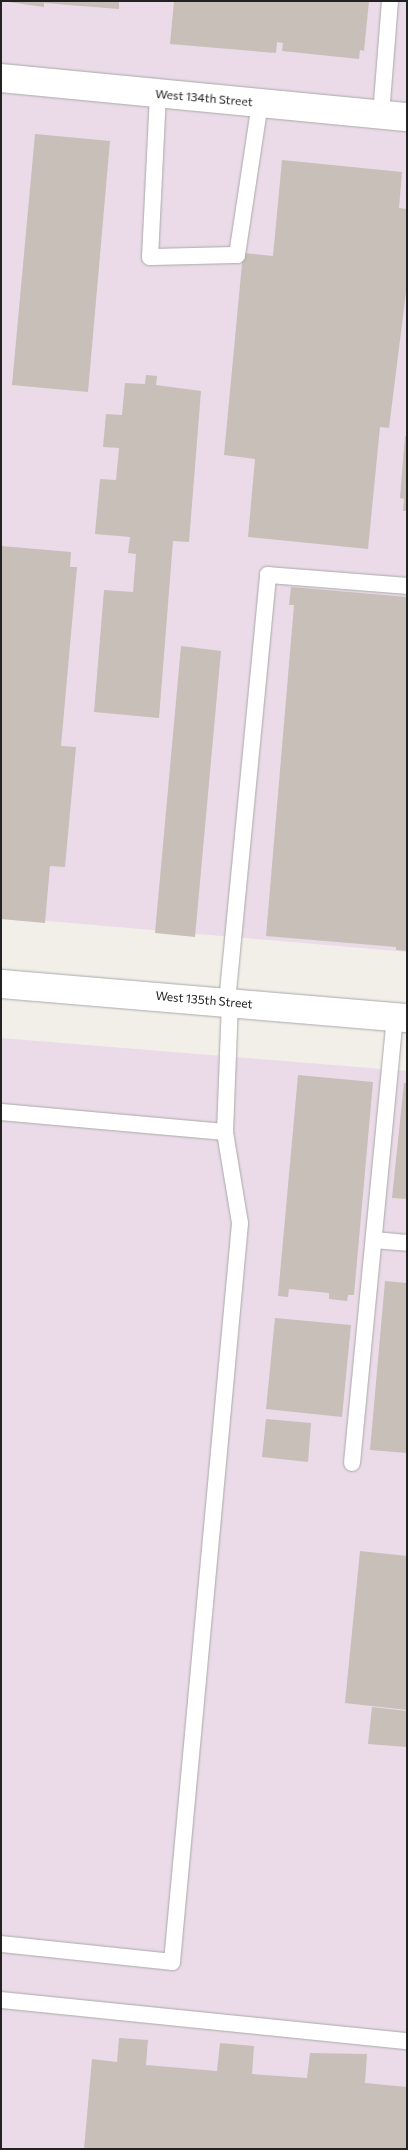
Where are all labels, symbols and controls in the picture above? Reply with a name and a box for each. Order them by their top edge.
street label: West 134th Street [155,87,253,109]
street label: West 135th Street [155,989,253,1011]

